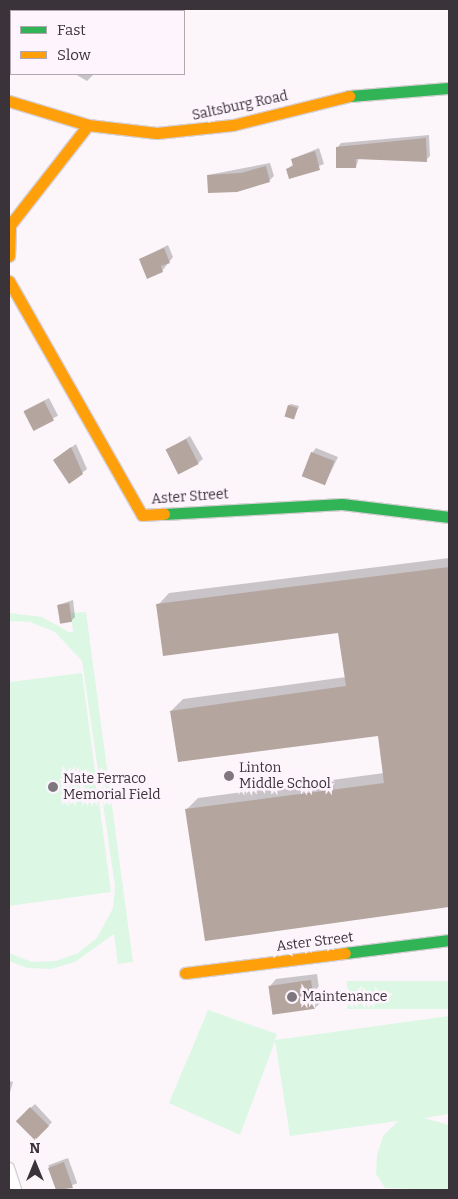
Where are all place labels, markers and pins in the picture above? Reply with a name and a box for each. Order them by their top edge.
place label: Linton Middle School [239,760,331,792]
marker: Linton Middle School [223,770,235,782]
place label: Nate Ferraco Memorial Field [63,771,161,804]
marker: Nate Ferraco Memorial Field [47,781,59,793]
place label: Maintenance [302,989,387,1005]
marker: Maintenance [286,991,298,1003]

